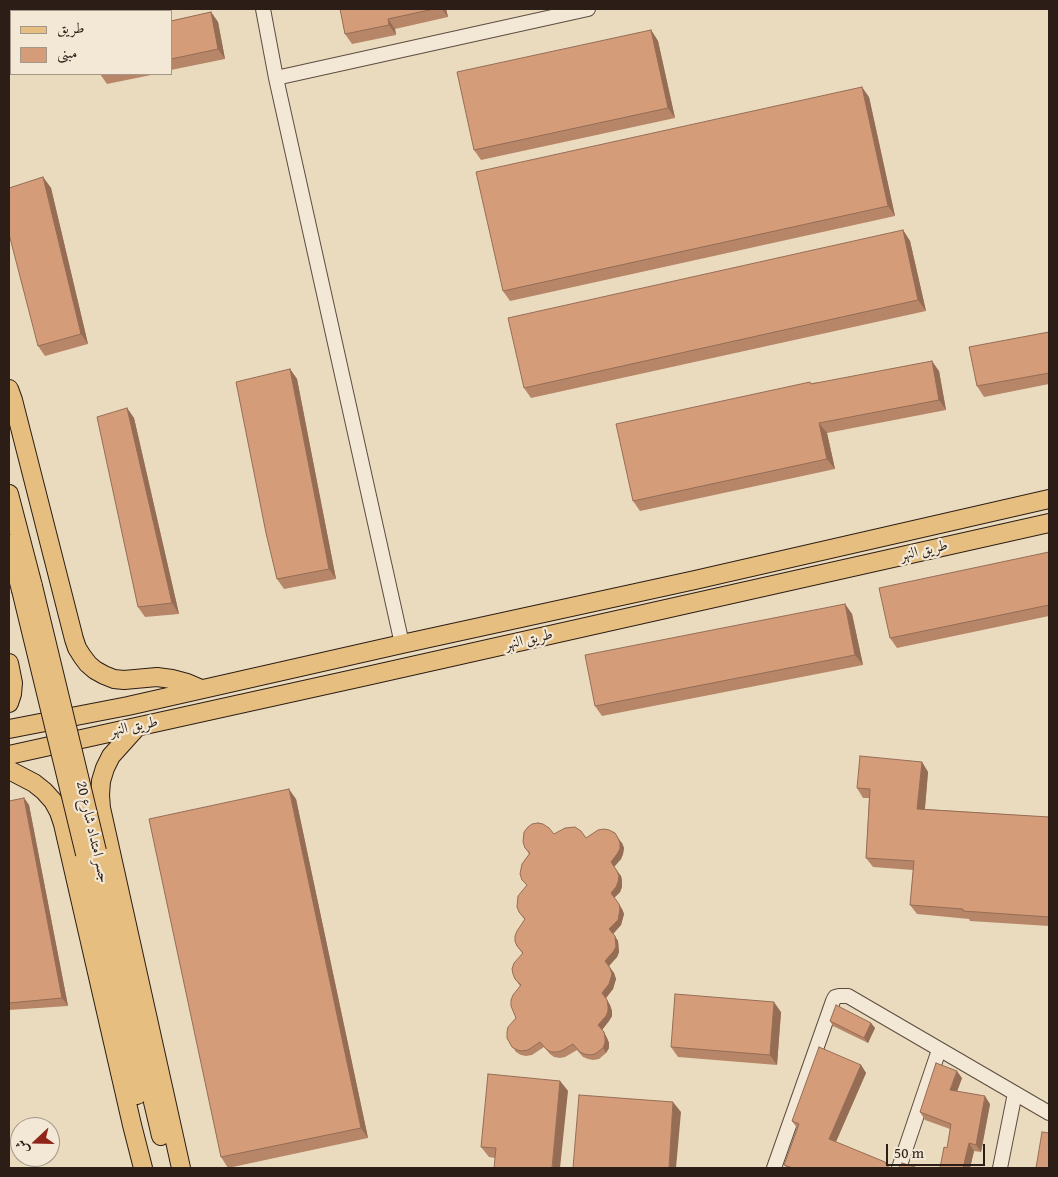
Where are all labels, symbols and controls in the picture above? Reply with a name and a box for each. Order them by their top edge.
legend [10,10,172,75]
text: طريق [57,17,84,38]
text: مبنى [57,42,77,63]
street label: طريق النهر [898,537,950,565]
street label: طريق النهر [503,626,555,654]
street label: طريق النهر [108,713,160,741]
street label: جسر امتداد شارع 20 [72,779,112,885]
north arrow [10,1117,60,1167]
scale bar [888,1134,987,1166]
text: ش [10,1137,34,1157]
text: 50 m [894,1142,924,1163]

